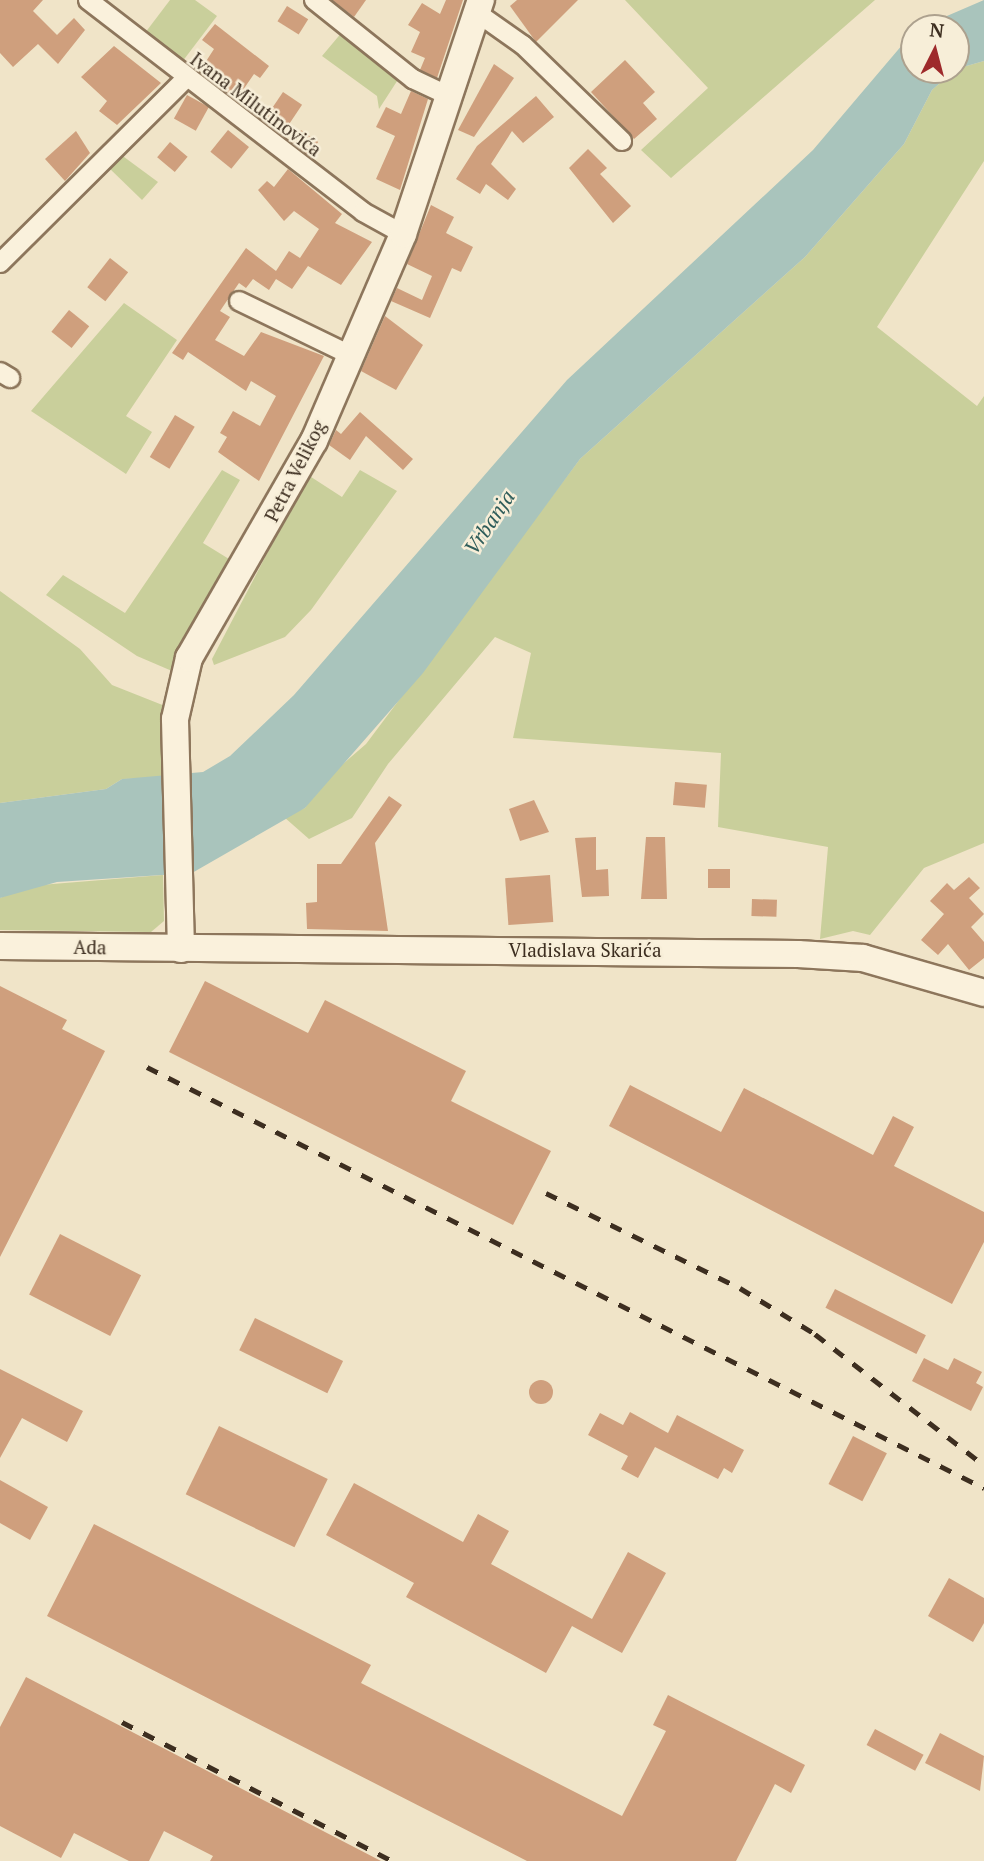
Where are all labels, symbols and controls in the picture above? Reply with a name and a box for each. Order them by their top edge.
north arrow [900,14,970,84]
text: N [929,16,946,43]
street label: Ivana Milutinovića [186,47,326,161]
street label: Petra Velikog [260,416,330,526]
water label: Vrbanja [458,485,520,559]
street label: Ada [73,935,107,959]
street label: Vladislava Skarića [508,939,662,961]

